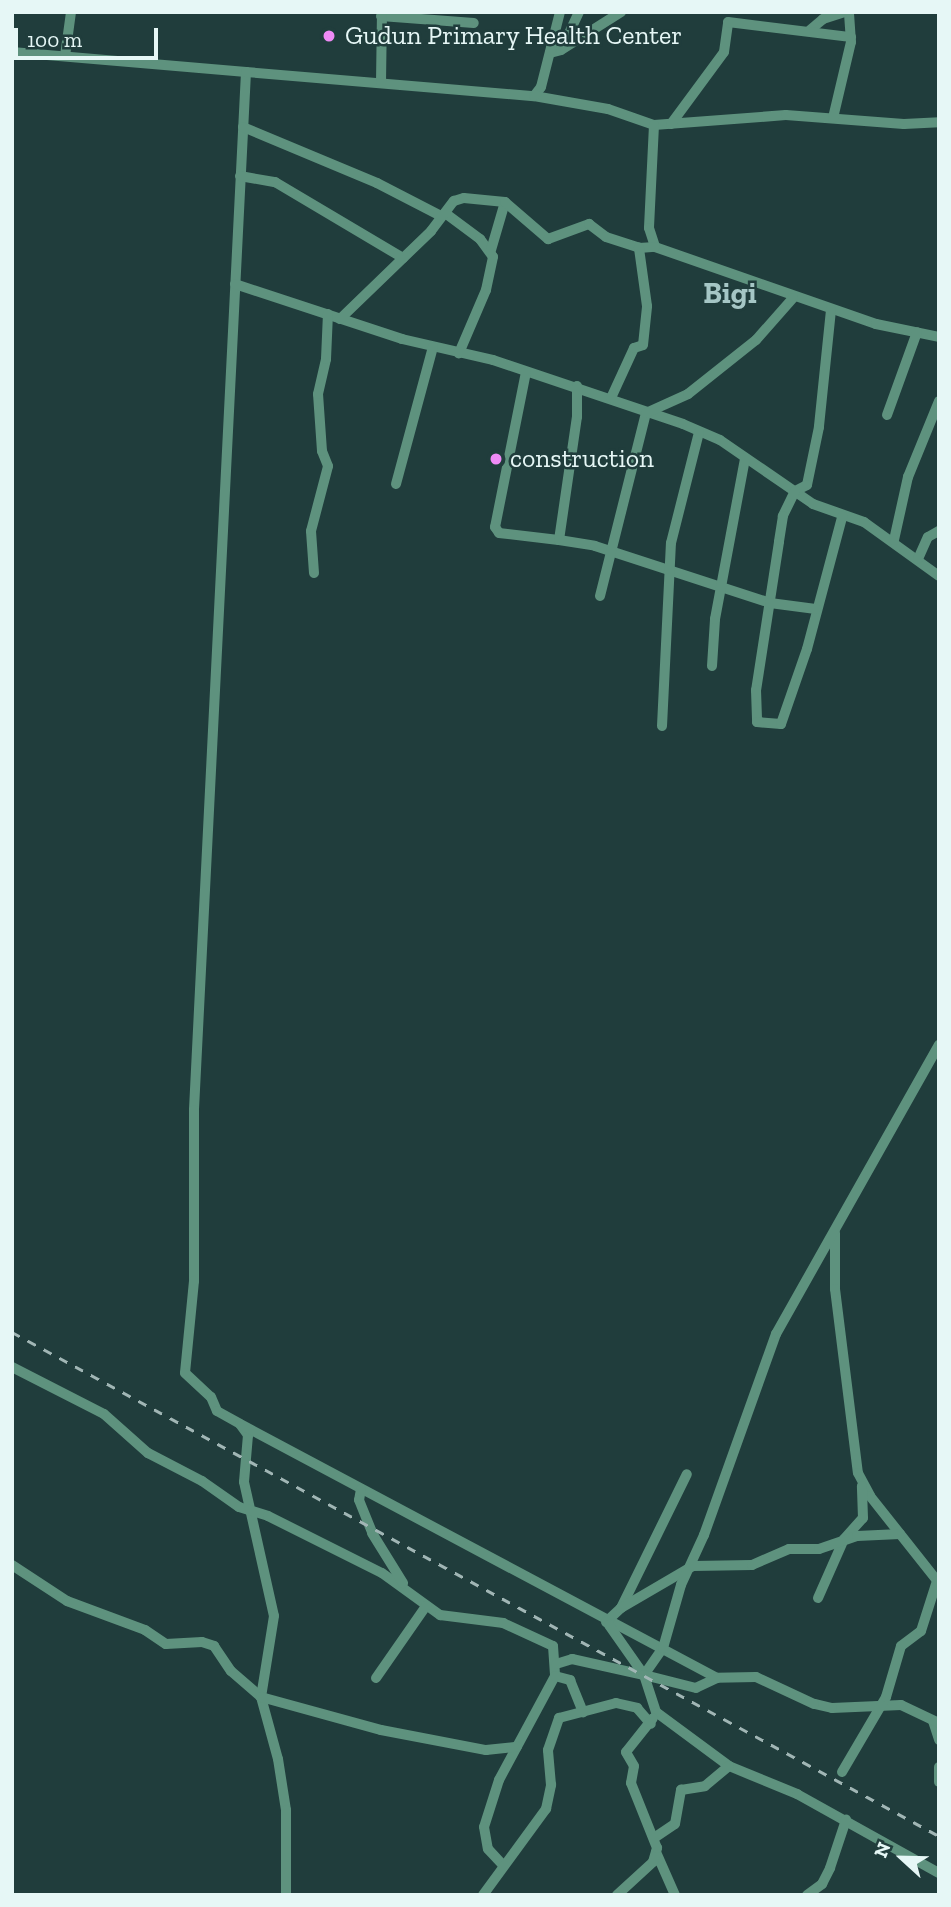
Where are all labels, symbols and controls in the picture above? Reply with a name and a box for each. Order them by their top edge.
scale bar [18,14,161,58]
place label: Gudun Primary Health Center [345,20,683,52]
marker: Gudun Primary Health Center [319,26,339,46]
text: 100 m [27,27,82,52]
district label: Bigi [703,275,757,311]
place label: construction [510,443,654,475]
marker: construction [488,451,504,467]
north arrow [867,1823,937,1893]
text: N [869,1839,895,1861]

